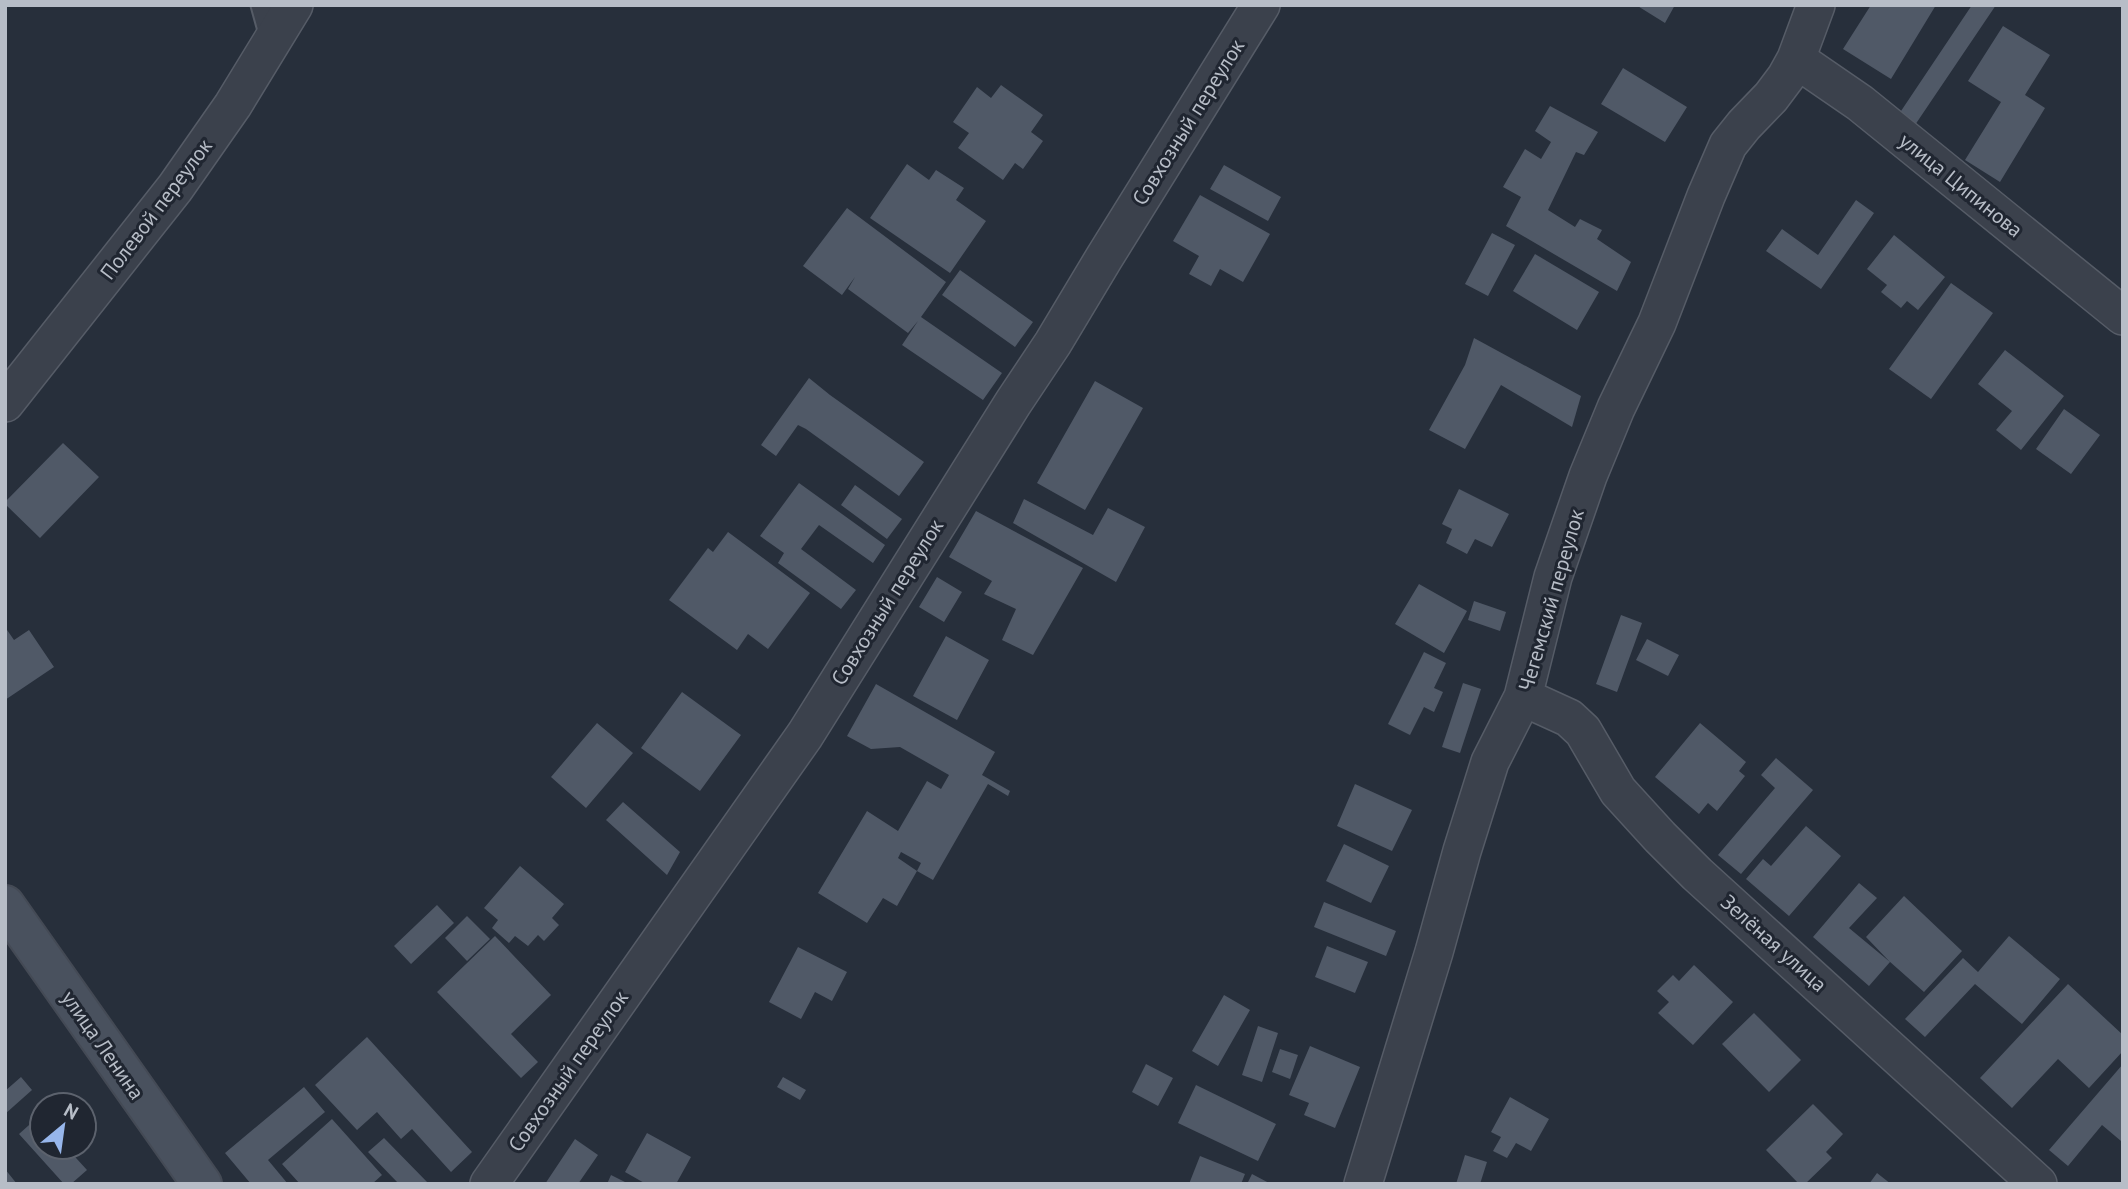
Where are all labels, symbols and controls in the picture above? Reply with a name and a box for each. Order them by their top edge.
street label: Совхозный переулок [1126,34,1250,210]
street label: улица Ципинова [1894,127,2028,243]
street label: Полевой переулок [94,133,218,285]
street label: Чегемский переулок [1512,506,1590,694]
street label: Совхозный переулок [825,514,949,690]
street label: Зелёная улица [1715,888,1833,998]
street label: улица Ленина [55,985,151,1105]
street label: Совхозный переулок [502,985,634,1157]
north arrow [28,1091,98,1161]
text: N [60,1098,83,1125]

